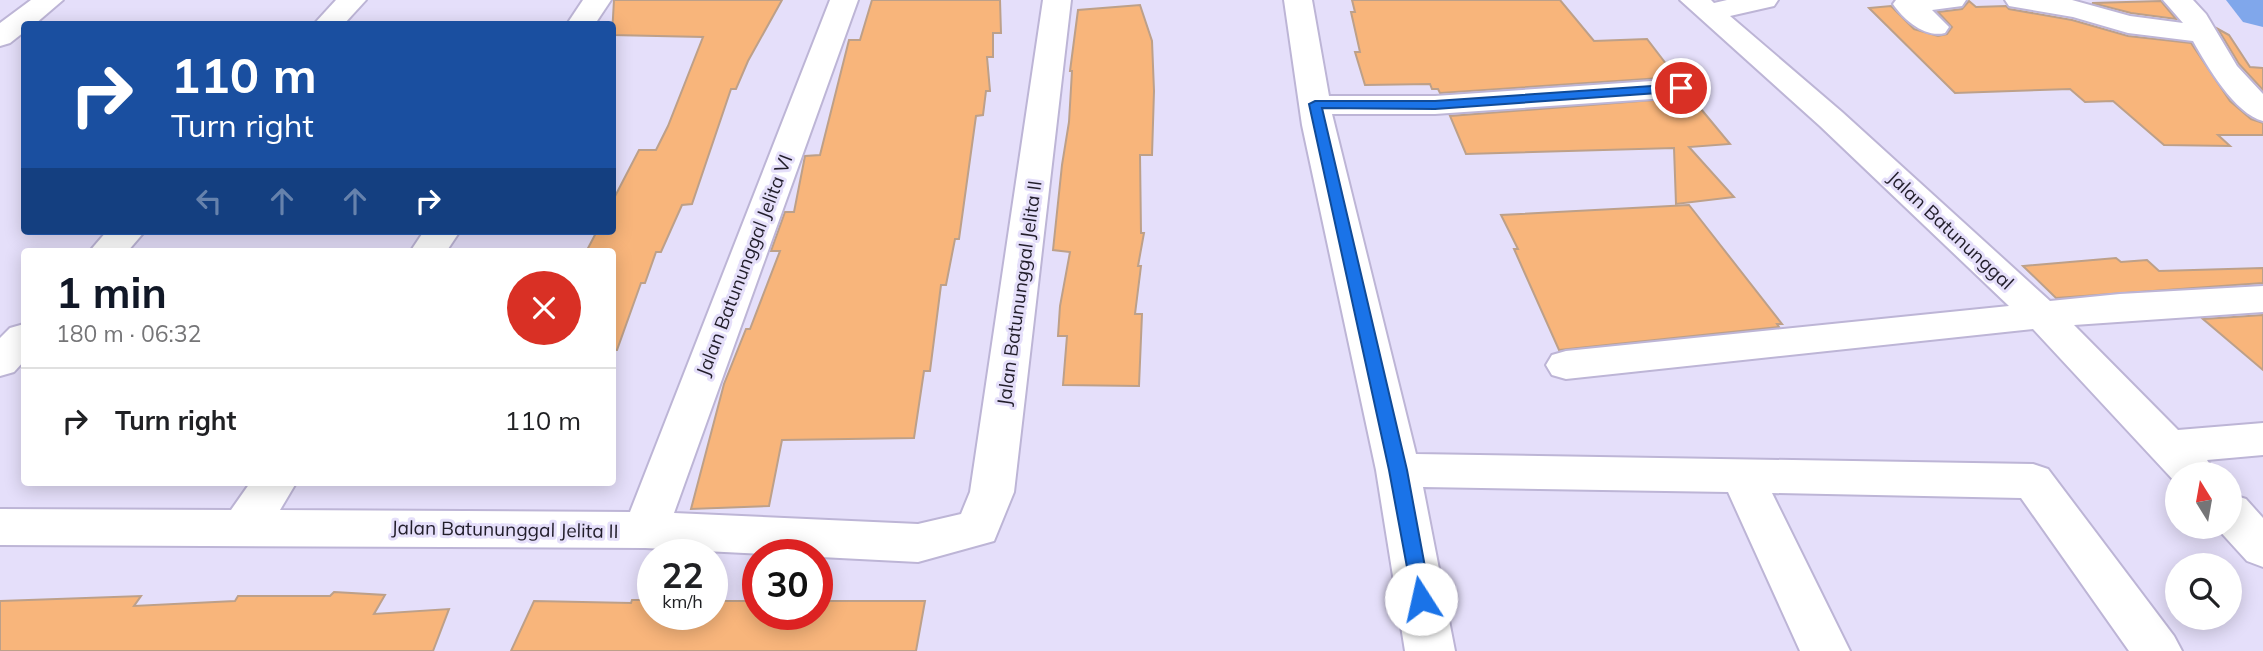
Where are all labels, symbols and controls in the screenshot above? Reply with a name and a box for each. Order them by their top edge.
text: 110 m [171,44,317,105]
icon: right [56,49,147,140]
pin [1651,58,1711,118]
icon: arrive [1662,69,1700,107]
text: Turn right [171,105,314,145]
street label: Jalan Batununggal Jelita VI [691,151,797,379]
street label: Jalan Batununggal [1883,165,2019,295]
street label: Jalan Batununggal Jelita II [991,179,1047,407]
icon: left [190,182,228,220]
icon: ahead [263,182,301,220]
icon: ahead [336,182,374,220]
icon: right [409,182,447,220]
text: 1 min [56,266,167,319]
button: close [507,271,581,345]
text: 180 m · 06:32 [56,319,201,348]
icon: right [56,402,94,440]
text: Turn right [115,404,236,437]
text: 110 m [505,404,581,437]
north arrow [2165,462,2242,539]
map controls [2165,462,2242,630]
street label: Jalan Batununggal Jelita II [391,515,619,543]
speed limit sign: 30 [742,539,833,630]
text: 22 [661,553,704,597]
button: search [2165,553,2242,630]
position arrow [1384,562,1458,636]
text: km/h [662,590,703,613]

